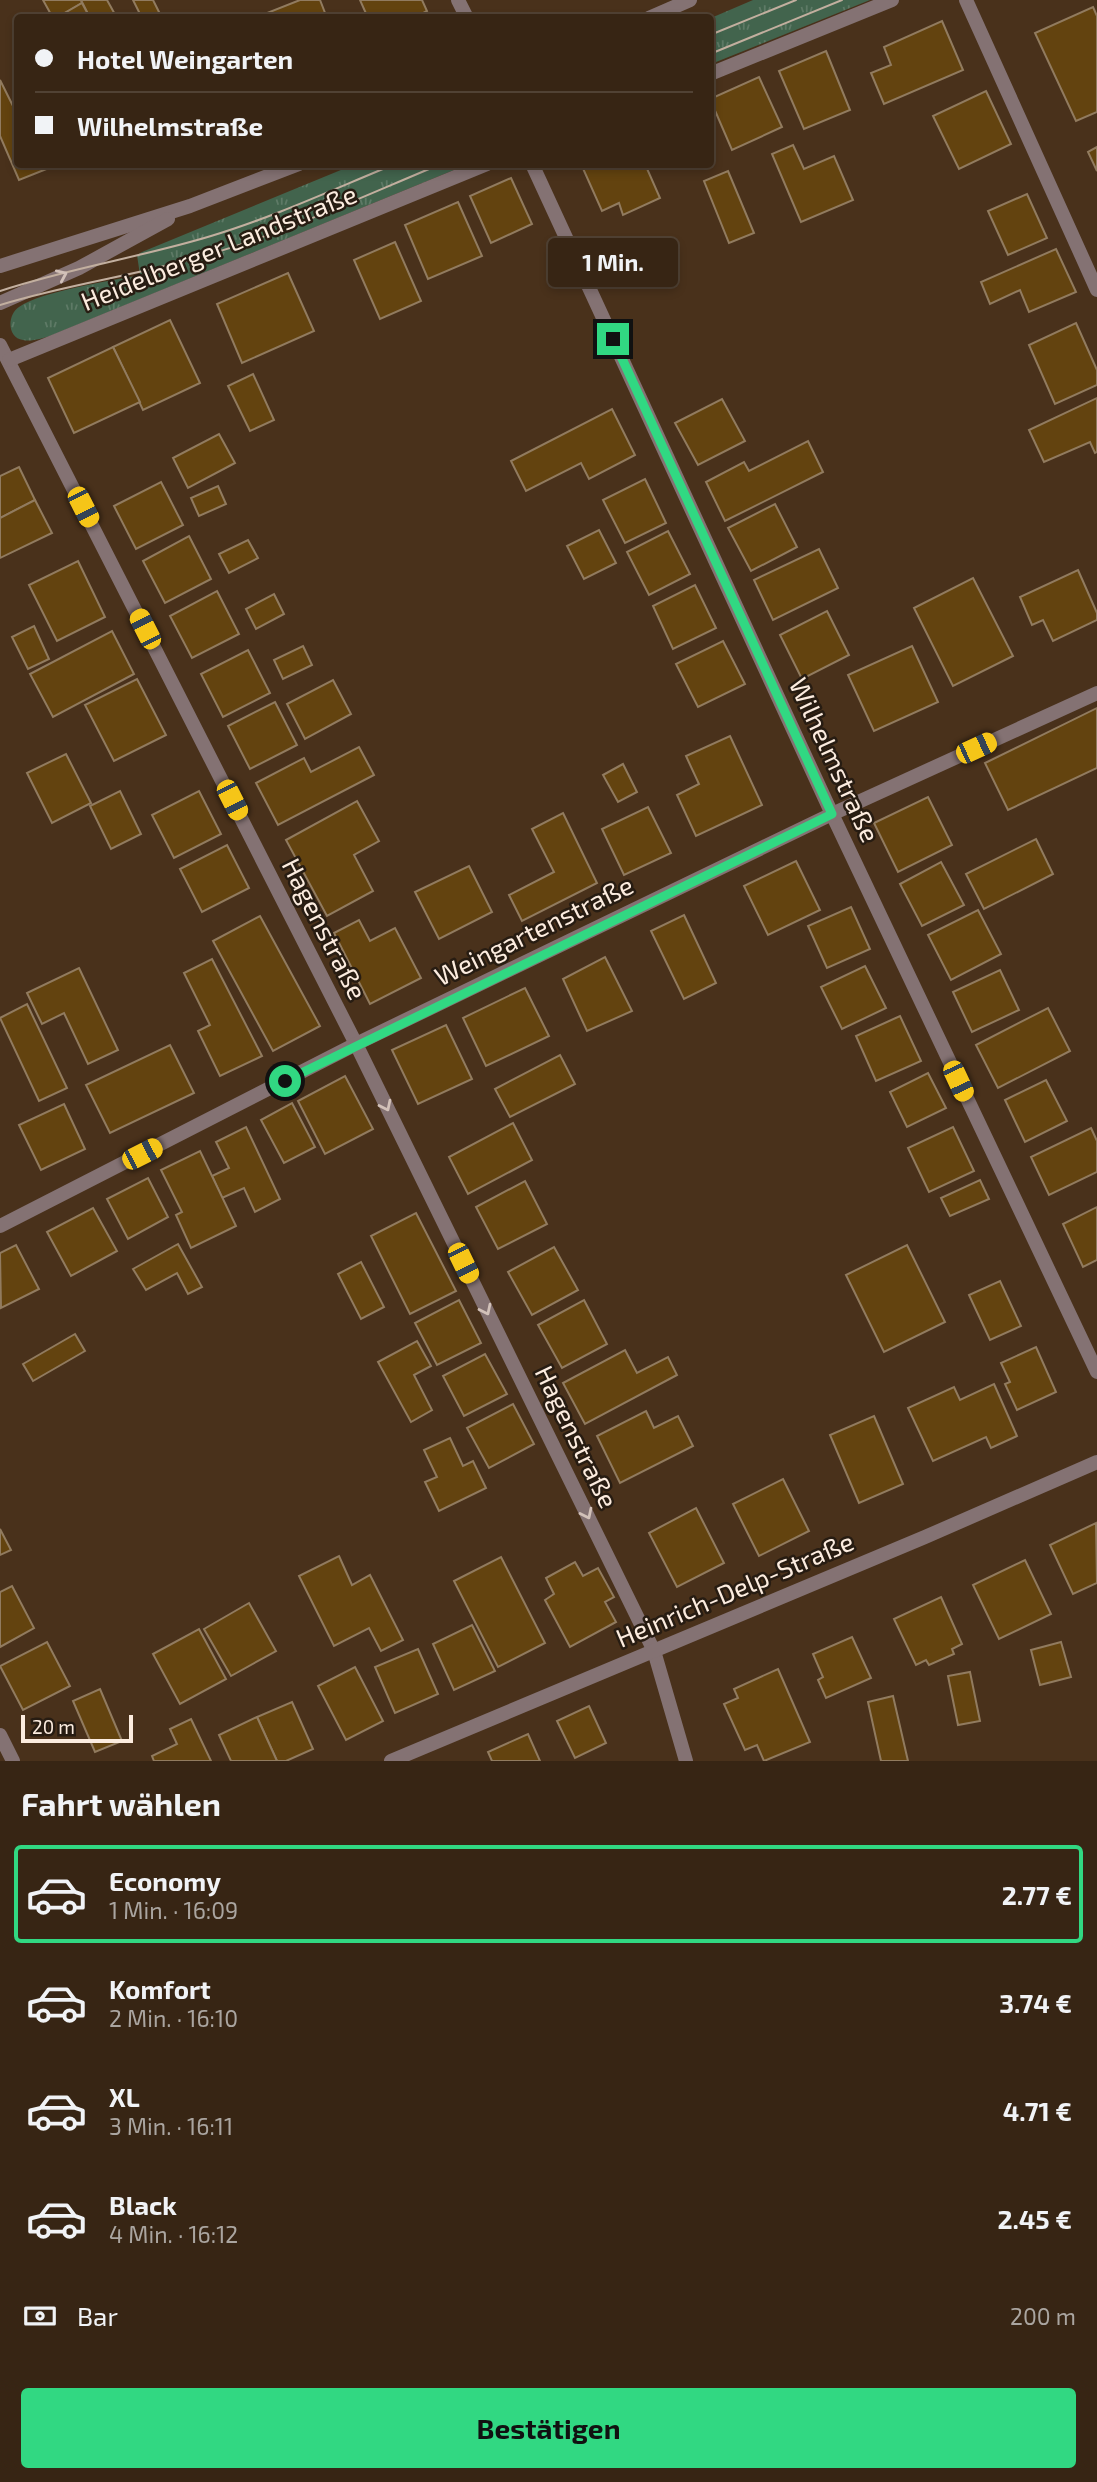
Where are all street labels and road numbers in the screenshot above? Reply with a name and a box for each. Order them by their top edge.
street label: Heidelberger Landstraße [76,177,361,316]
street label: Wilhelmstraße [784,672,887,846]
street label: Hagenstraße [276,852,374,1004]
street label: Weingartenstraße [429,868,638,991]
street label: Hagenstraße [530,1360,625,1513]
street label: Heinrich-Delp-Straße [611,1524,858,1653]

